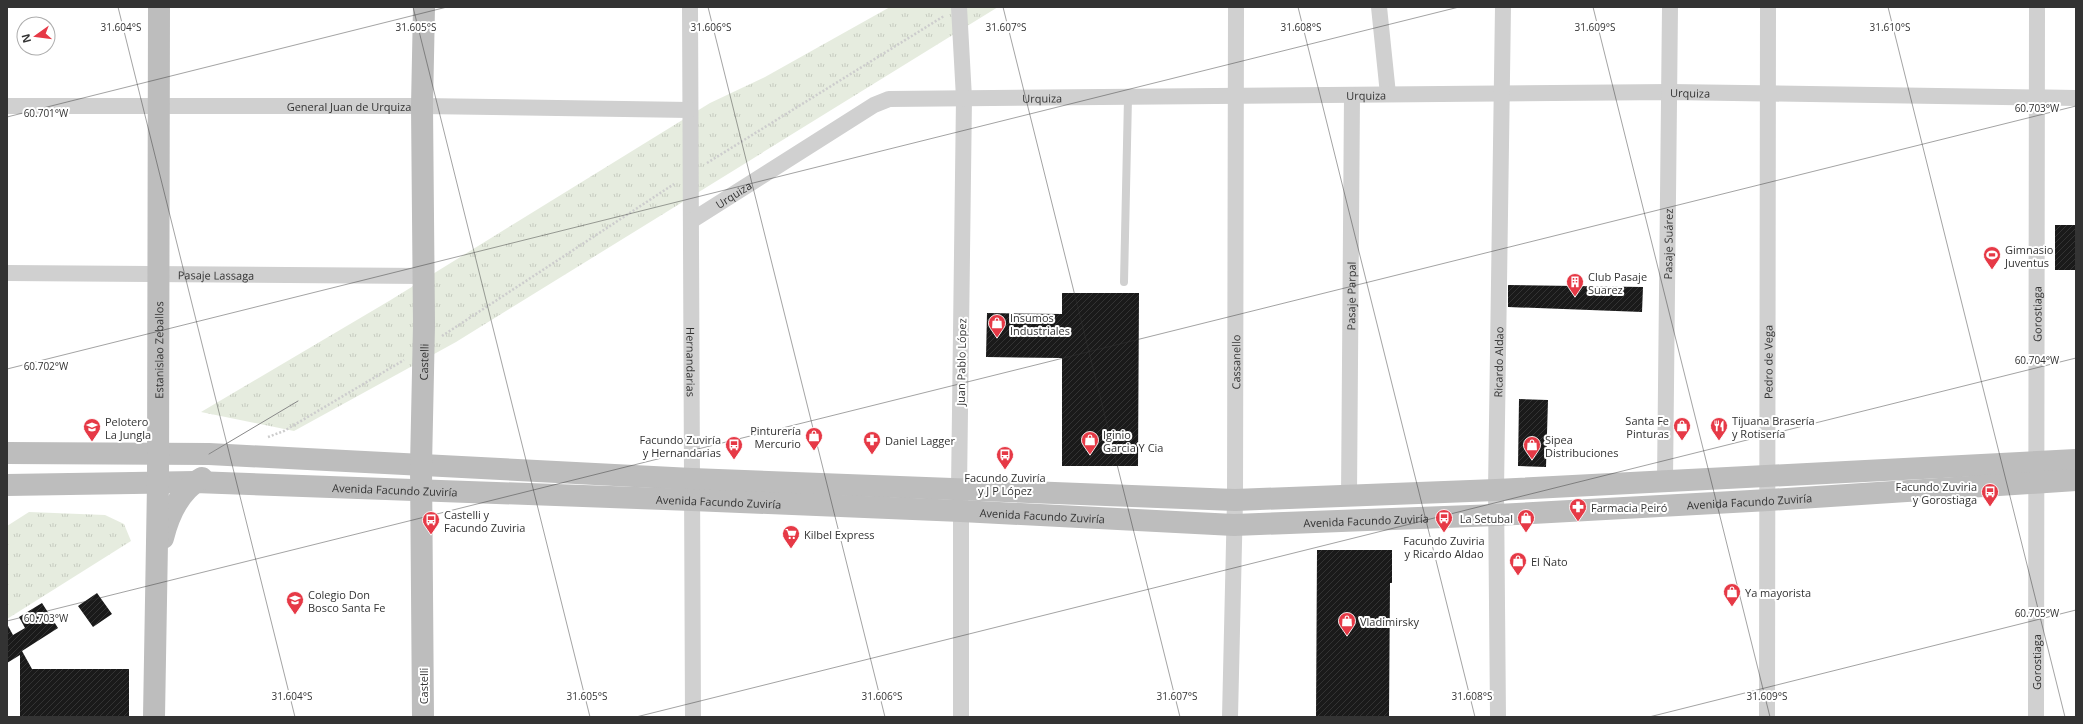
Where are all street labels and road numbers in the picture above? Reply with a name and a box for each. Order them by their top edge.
street label: Urquiza [1670,85,1710,100]
street label: Urquiza [1346,87,1386,102]
street label: Urquiza [1022,90,1062,105]
street label: General Juan de Urquiza [287,99,411,114]
street label: Urquiza [712,177,754,211]
street label: Pasaje Suárez [1660,209,1675,279]
street label: Pasaje Parpal [1343,262,1358,330]
street label: Pasaje Lassaga [178,267,254,282]
street label: Gorostiaga [2029,286,2044,342]
street label: Estanislao Zeballos [151,301,166,399]
street label: Juan Pablo López [953,318,969,407]
street label: Pedro de Vega [1760,325,1775,399]
street label: Ricardo Aldao [1490,326,1506,398]
street label: Hernandarias [684,327,699,397]
street label: Cassanello [1228,334,1243,389]
street label: Castelli [415,343,431,381]
street label: Avenida Facundo Zuviría [332,479,458,499]
street label: Avenida Facundo Zuviría [1686,490,1813,512]
street label: Avenida Facundo Zuviría [656,491,782,511]
street label: Avenida Facundo Zuviría [979,504,1105,526]
street label: Avenida Facundo Zuviría [1303,510,1429,530]
street label: Gorostiaga [2029,634,2044,690]
street label: Castelli [416,668,431,704]

